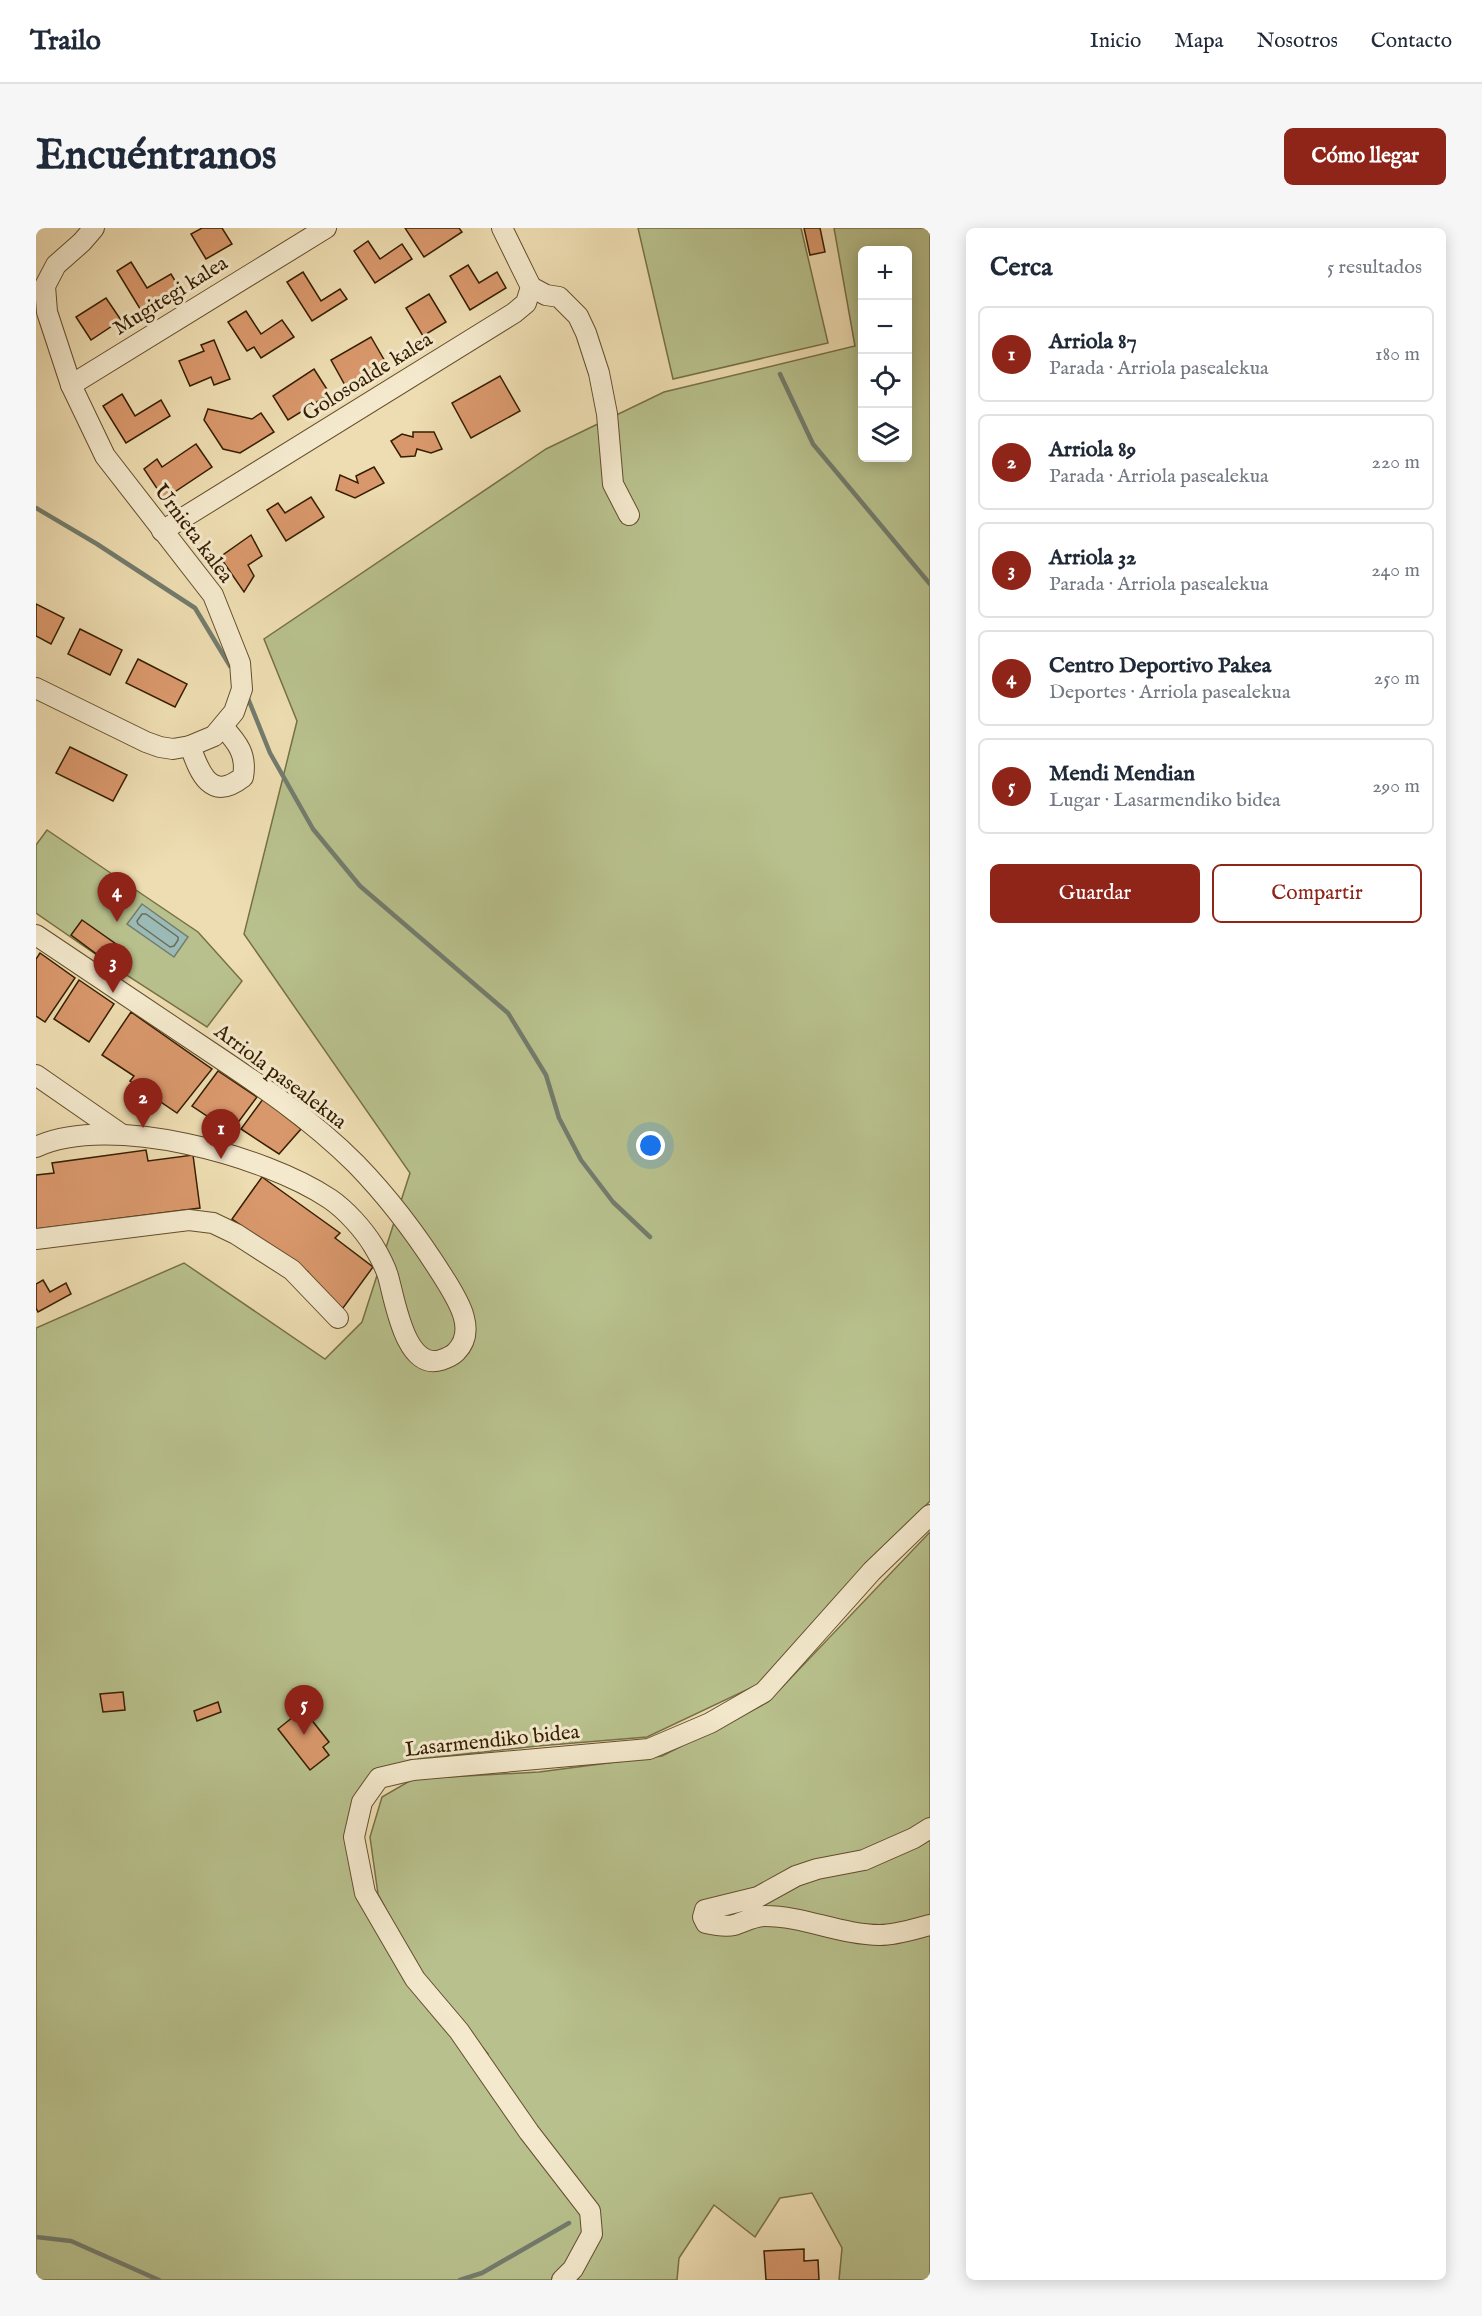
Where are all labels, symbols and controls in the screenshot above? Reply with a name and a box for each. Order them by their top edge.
text: Trailo [30,24,101,59]
text: Inicio [1090,28,1141,55]
text: Mapa [1174,28,1224,55]
text: Nosotros [1257,28,1338,55]
text: Contacto [1371,28,1452,55]
button: Cómo llegar [1284,128,1446,185]
text: Encuéntranos [36,130,277,183]
map controls [858,246,912,462]
button: + [858,246,912,300]
street label: Mugitegi kalea [108,250,234,342]
text: Cerca [990,251,1052,284]
text: 5 resultados [1327,255,1422,280]
button: − [858,300,912,354]
street label: Golosoalde kalea [298,326,439,428]
text: Arriola 87 [1049,328,1137,356]
text: 1 [1008,342,1015,367]
text: 180 m [1375,342,1420,367]
button: locate [858,354,912,408]
text: Parada · Arriola pasealekua [1049,356,1269,381]
button: layers [858,408,912,462]
text: Arriola 89 [1049,436,1136,464]
text: 2 [1007,450,1016,475]
text: 220 m [1372,450,1420,475]
text: Parada · Arriola pasealekua [1049,464,1269,489]
street label: Urnieta kalea [147,479,239,589]
text: Arriola 32 [1049,544,1136,572]
text: 3 [1008,558,1015,583]
text: 240 m [1371,558,1420,583]
text: Parada · Arriola pasealekua [1049,572,1269,597]
text: Centro Deportivo Pakea [1049,652,1271,680]
text: 4 [1007,666,1016,691]
text: 250 m [1374,666,1420,691]
text: Deportes · Arriola pasealekua [1049,680,1291,705]
text: Mendi Mendian [1049,760,1195,788]
text: 5 [1008,774,1015,799]
text: 290 m [1372,774,1420,799]
text: Lugar · Lasarmendiko bidea [1049,788,1281,813]
button: Guardar [990,864,1200,923]
button: Compartir [1212,864,1422,923]
pin: 4 [98,872,136,922]
pin: 3 [94,944,133,993]
street label: Arriola pasealekua [208,1018,352,1136]
pin: 2 [124,1078,162,1128]
pin: 1 [202,1110,240,1159]
your location [636,1131,665,1160]
pin: 5 [284,1686,324,1735]
street label: Lasarmendiko bidea [403,1719,582,1764]

